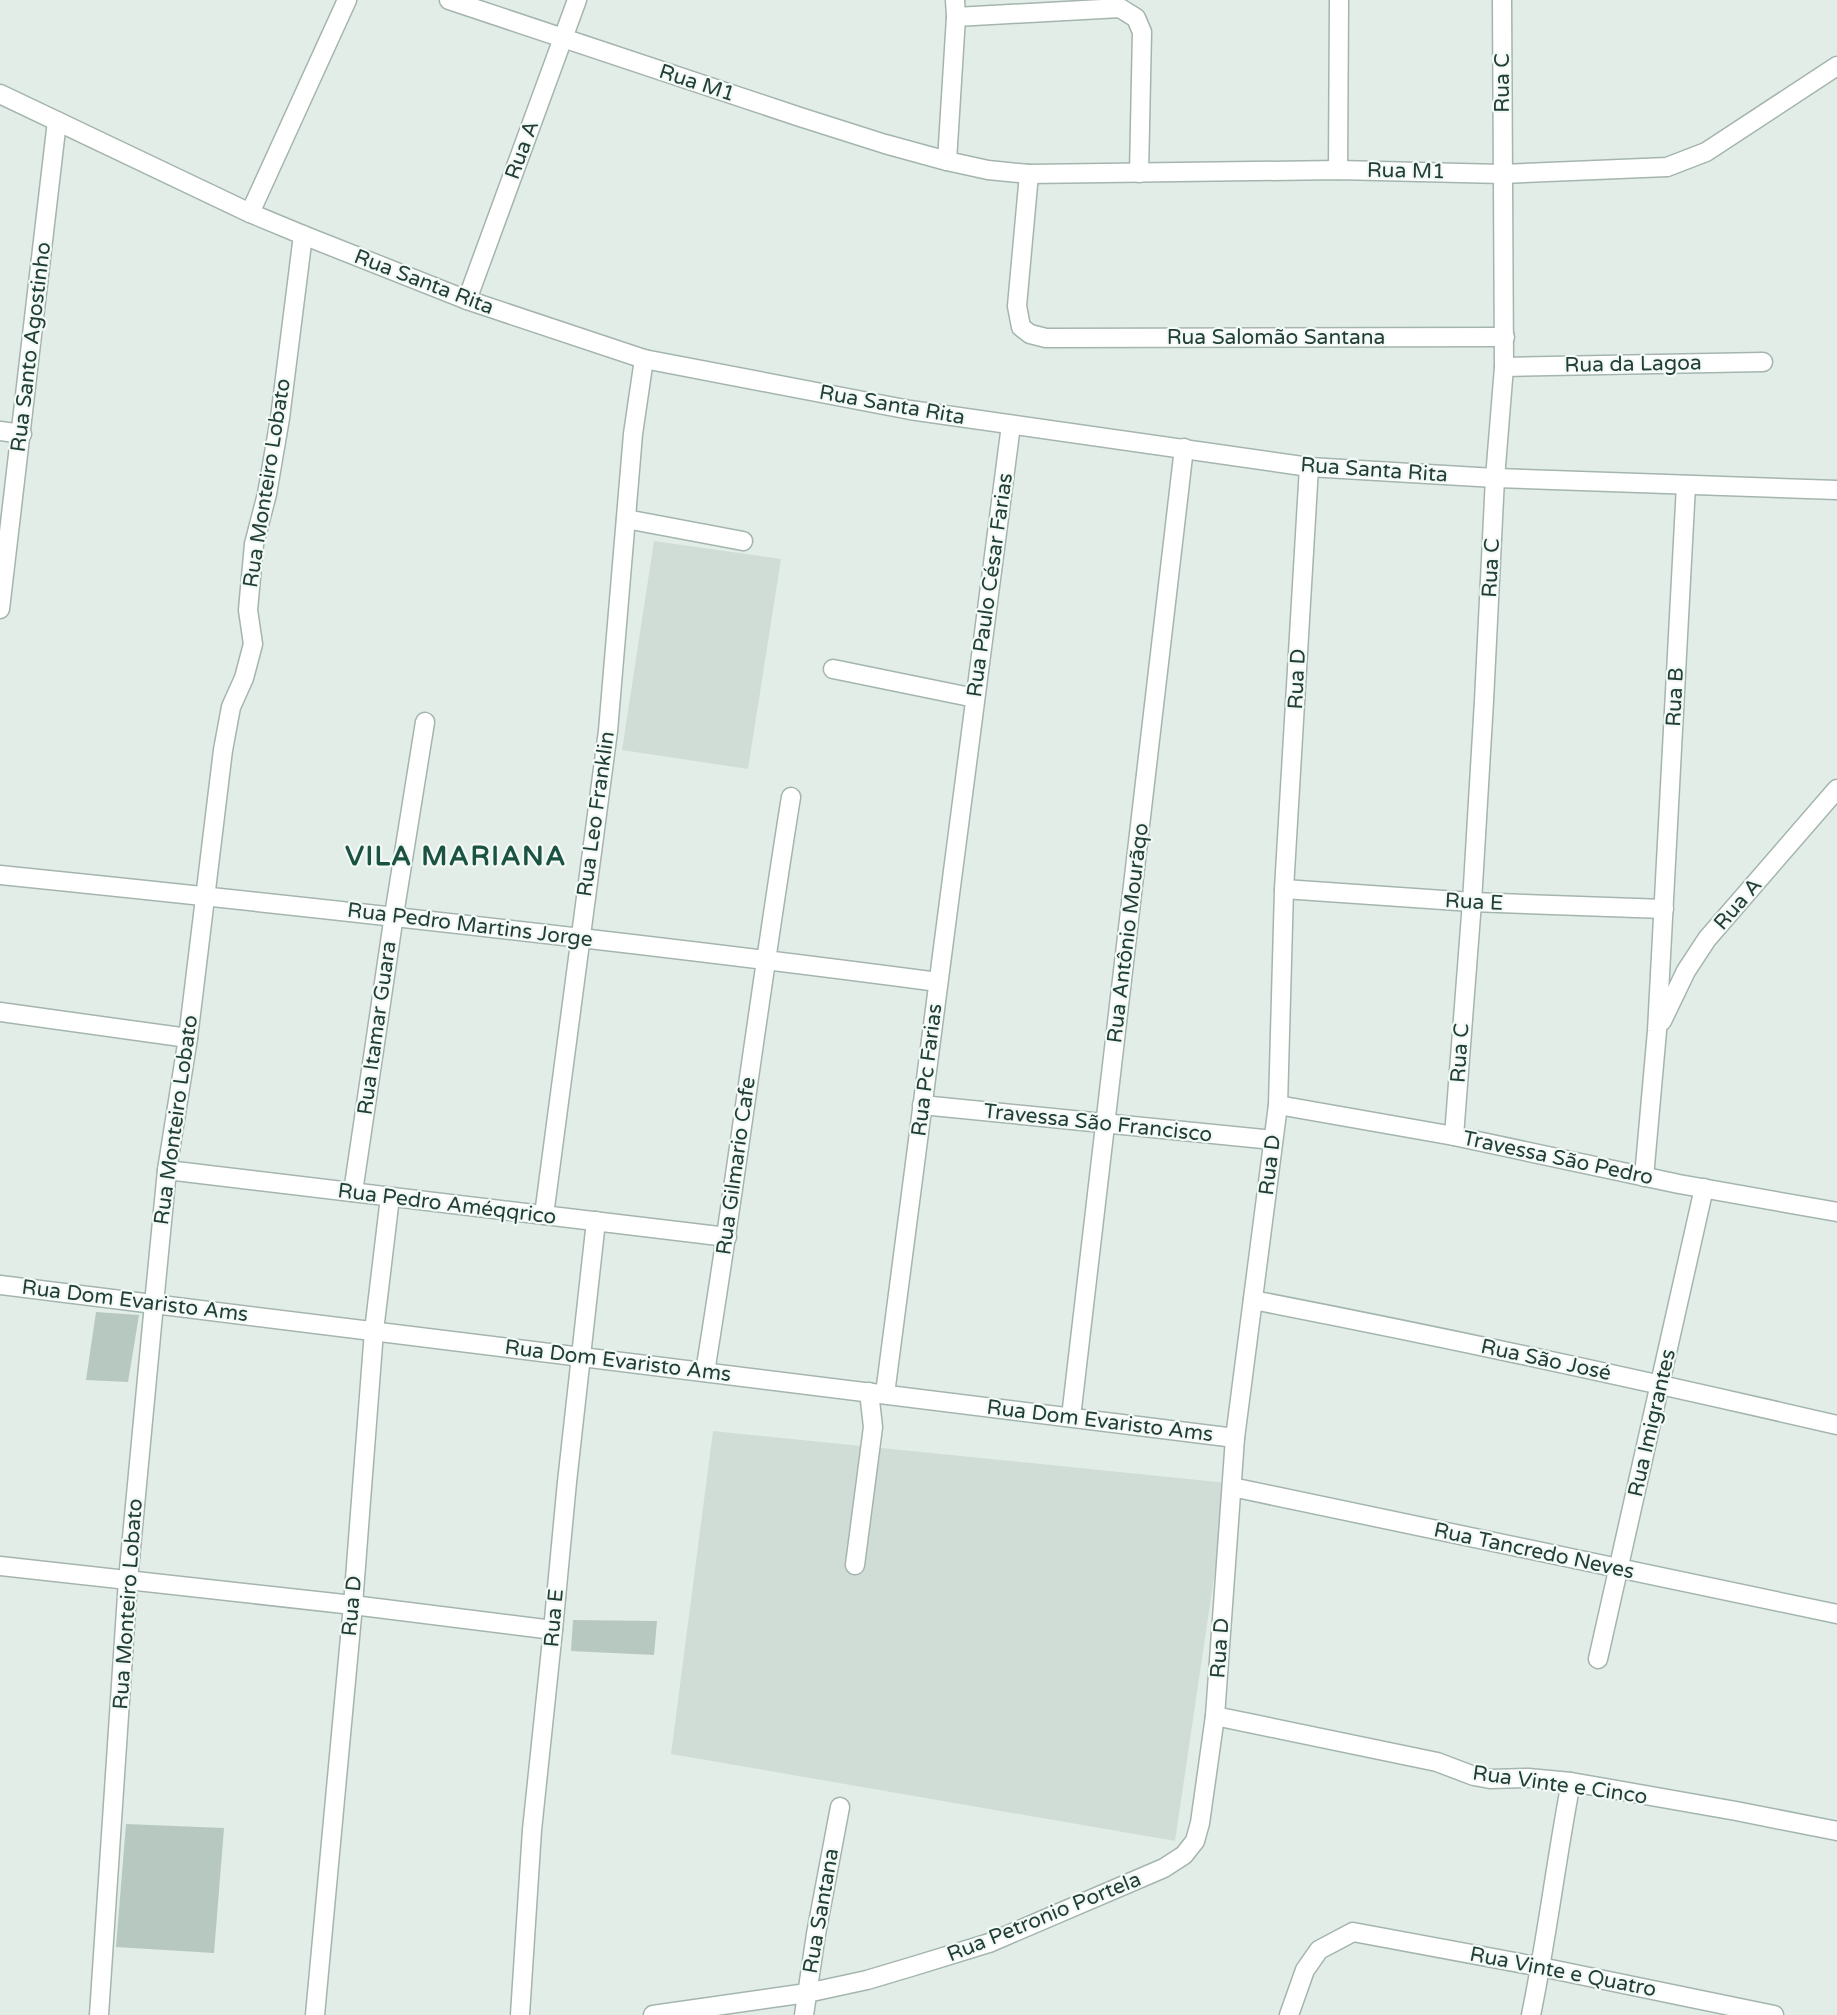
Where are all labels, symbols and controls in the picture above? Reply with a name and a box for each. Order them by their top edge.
street label: Rua C [1490,53,1515,113]
street label: Rua M1 [656,59,738,107]
street label: Rua A [500,117,544,183]
street label: Rua M1 [1367,158,1445,184]
street label: Rua Santo Agostinho [6,241,56,453]
street label: Rua Santa Rita [351,244,497,320]
street label: Rua Salomão Santana [1167,325,1385,350]
street label: Rua da Lagoa [1564,350,1702,378]
street label: Rua Monteiro Lobato [238,377,296,589]
street label: Rua Santa Rita [817,380,967,430]
street label: Rua Santa Rita [1300,452,1448,488]
street label: Rua Paulo César Farias [962,471,1018,699]
street label: Rua C [1477,538,1505,598]
street label: Rua D [1283,648,1311,710]
street label: Rua B [1661,667,1689,727]
street label: Rua Leo Franklin [572,730,620,898]
street label: Rua Antônio Mourãqo [1102,822,1154,1044]
district label: VILA MARIANA [345,840,567,873]
street label: Rua A [1709,873,1767,935]
street label: Rua E [1444,888,1504,916]
street label: Rua Pedro Martins Jorge [346,898,594,952]
street label: Rua Itamar Guara [352,939,402,1117]
street label: Rua Pc Farias [906,1002,948,1138]
street label: Rua Monteiro Lobato [149,1014,203,1226]
street label: Rua C [1445,1022,1475,1084]
street label: Rua Gilmario Cafe [711,1075,761,1257]
street label: Travessa São Francisco [982,1099,1214,1147]
street label: Travessa São Pedro [1461,1126,1655,1190]
street label: Rua D [1254,1133,1286,1197]
street label: Rua Pedro Améqqrico [336,1178,558,1230]
street label: Rua Dom Evaristo Ams [20,1275,250,1327]
street label: Rua São José [1479,1334,1614,1386]
street label: Rua Dom Evaristo Ams [503,1335,733,1387]
street label: Rua Imigrantes [1623,1347,1681,1499]
street label: Rua Dom Evaristo Ams [985,1395,1215,1447]
street label: Rua Monteiro Lobato [108,1498,148,1710]
street label: Rua Tancredo Neves [1431,1518,1637,1584]
street label: Rua D [337,1575,367,1637]
street label: Rua E [539,1588,569,1648]
street label: Rua D [1205,1617,1235,1679]
street label: Rua Vinte e Cinco [1471,1760,1649,1810]
street label: Rua Santana [798,1846,844,1976]
street label: Rua Petronio Portela [943,1867,1145,1967]
street label: Rua Vinte e Quatro [1468,1942,1658,2002]

